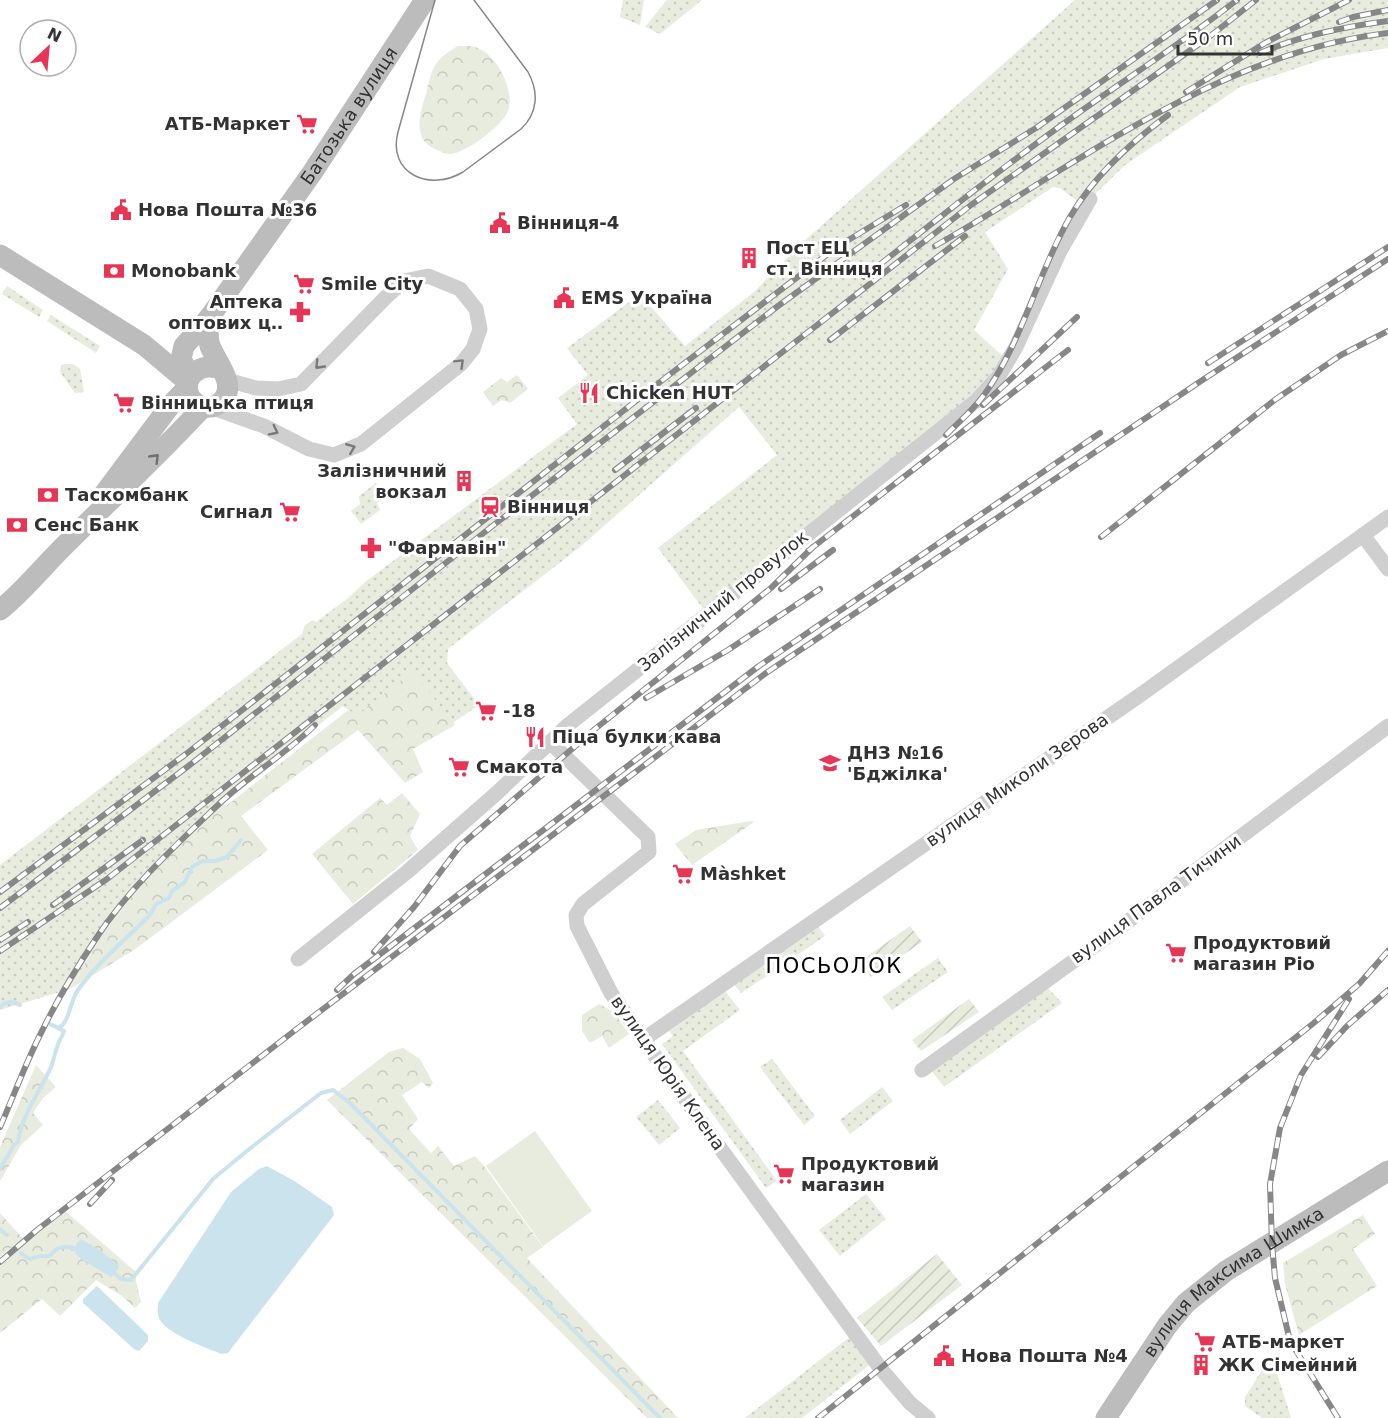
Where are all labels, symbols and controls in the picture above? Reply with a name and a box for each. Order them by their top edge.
north arrow [18,18,78,78]
scale bar [1178,18,1272,56]
text: N [44,23,65,46]
text: 50 m [1187,28,1233,49]
street label: Батозька вулиця [296,43,401,189]
supermarket icon: АТБ-Маркет [295,112,319,136]
place label: АТБ-Маркет [165,113,291,134]
public building icon: Нова Пошта №36 [109,198,133,222]
place label: Нова Пошта №36 [138,199,317,220]
public building icon: Вінниця-4 [488,211,512,235]
place label: Вінниця-4 [517,212,619,233]
place label: Пост ЕЦ ст. Вінниця [766,237,882,279]
building icon: Пост ЕЦ ст. Вінниця [737,246,761,270]
bank icon: Monobank [102,259,126,283]
place label: Monobank [131,260,237,281]
supermarket icon: Smile City [292,272,316,296]
place label: Smile City [321,273,424,294]
public building icon: EMS Україна [552,286,576,310]
place label: EMS Україна [581,287,712,308]
place label: Аптека оптових ц‥ [168,291,283,333]
pharmacy icon: Аптека оптових ц‥ [288,300,312,324]
one-way arrow [316,357,327,368]
one-way arrow [453,359,464,370]
restaurant icon: Chicken HUT [577,381,601,405]
place label: Chicken HUT [606,382,734,403]
supermarket icon: Вінницька птиця [112,391,136,415]
place label: Вінницька птиця [141,392,314,413]
one-way arrow [267,423,278,435]
one-way arrow [345,443,356,455]
one-way arrow [148,454,159,464]
place label: Залізничний вокзал [317,460,447,502]
building icon: Залізничний вокзал [452,469,476,493]
bank icon: Таскомбанк [36,483,60,507]
place label: Таскомбанк [65,484,189,505]
station icon: Вінниця [478,495,502,519]
place label: Вінниця [507,496,589,517]
supermarket icon: Сигнал [278,500,302,524]
place label: Сигнал [200,501,273,522]
bank icon: Сенс Банк [5,513,29,537]
place label: Сенс Банк [34,514,139,535]
street label: Залізничний провулок [634,526,812,676]
pharmacy icon: "Фармавін" [359,536,383,560]
place label: "Фармавін" [388,537,507,558]
supermarket icon: -18 [474,699,498,723]
place label: -18 [503,700,536,721]
street label: вулиця Миколи Зерова [921,708,1112,851]
restaurant icon: Піца булки кава [523,725,547,749]
place label: Піца булки кава [552,726,721,747]
place label: ДНЗ №16 'Бджілка' [847,742,948,784]
school or university icon: ДНЗ №16 'Бджілка' [818,751,842,775]
supermarket icon: Смакота [447,755,471,779]
place label: Смакота [476,756,563,777]
street label: вулиця Павла Тичини [1067,830,1245,967]
supermarket icon: Màshket [671,862,695,886]
place label: Màshket [700,863,786,884]
place label: Продуктовий магазин Ріо [1193,932,1331,974]
supermarket icon: Продуктовий магазин Ріо [1164,941,1188,965]
district label: ПОСЬОЛОК [765,954,903,978]
street label: вулиця Юрія Клена [607,991,730,1154]
place label: Продуктовий магазин [801,1153,939,1195]
supermarket icon: Продуктовий магазин [772,1162,796,1186]
street label: вулиця Максима Шимка [1139,1202,1328,1361]
supermarket icon: АТБ-маркет [1193,1330,1217,1354]
place label: АТБ-маркет [1222,1331,1345,1352]
public building icon: Нова Пошта №4 [932,1344,956,1368]
place label: Нова Пошта №4 [961,1345,1128,1366]
building icon: ЖК Сімейний [1189,1353,1213,1377]
place label: ЖК Сімейний [1218,1354,1358,1375]

